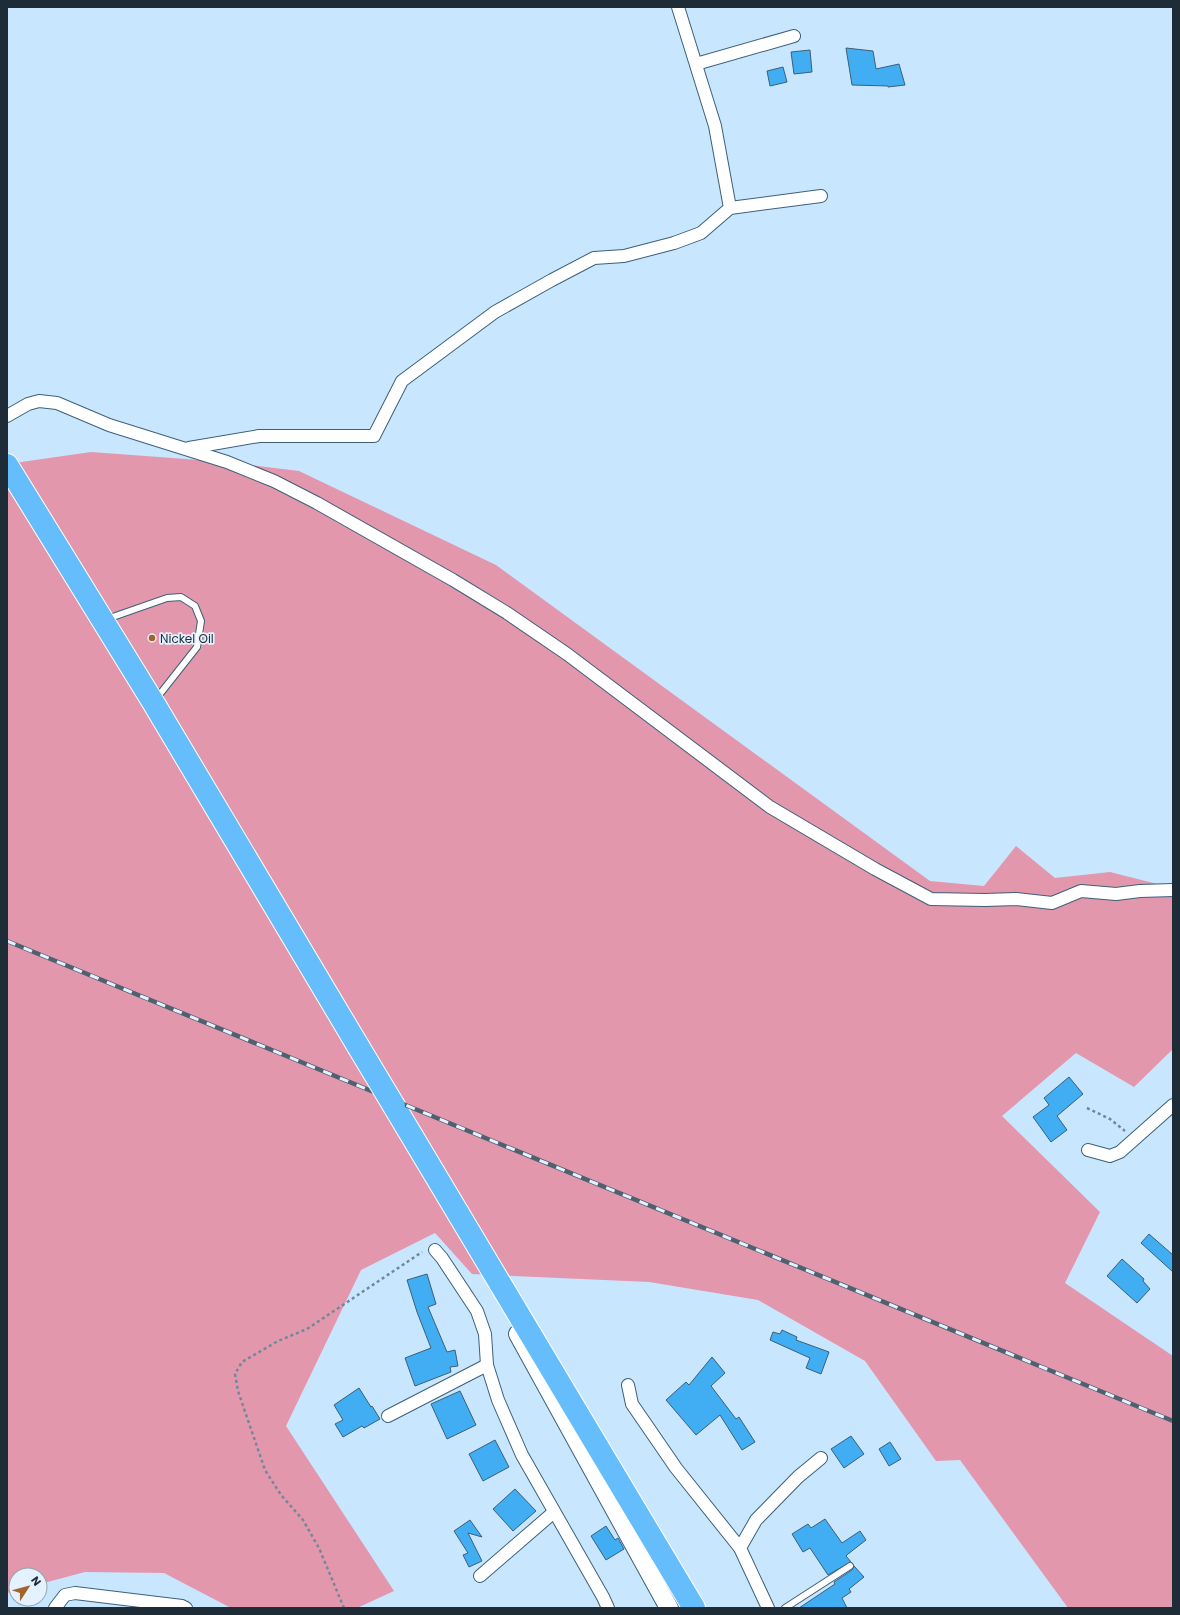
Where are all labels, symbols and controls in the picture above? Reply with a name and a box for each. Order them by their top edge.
place label: Nickel Oil [160,630,214,647]
marker: Nickel Oil [147,633,157,643]
north arrow [8,1567,48,1607]
text: N [27,1573,45,1589]

